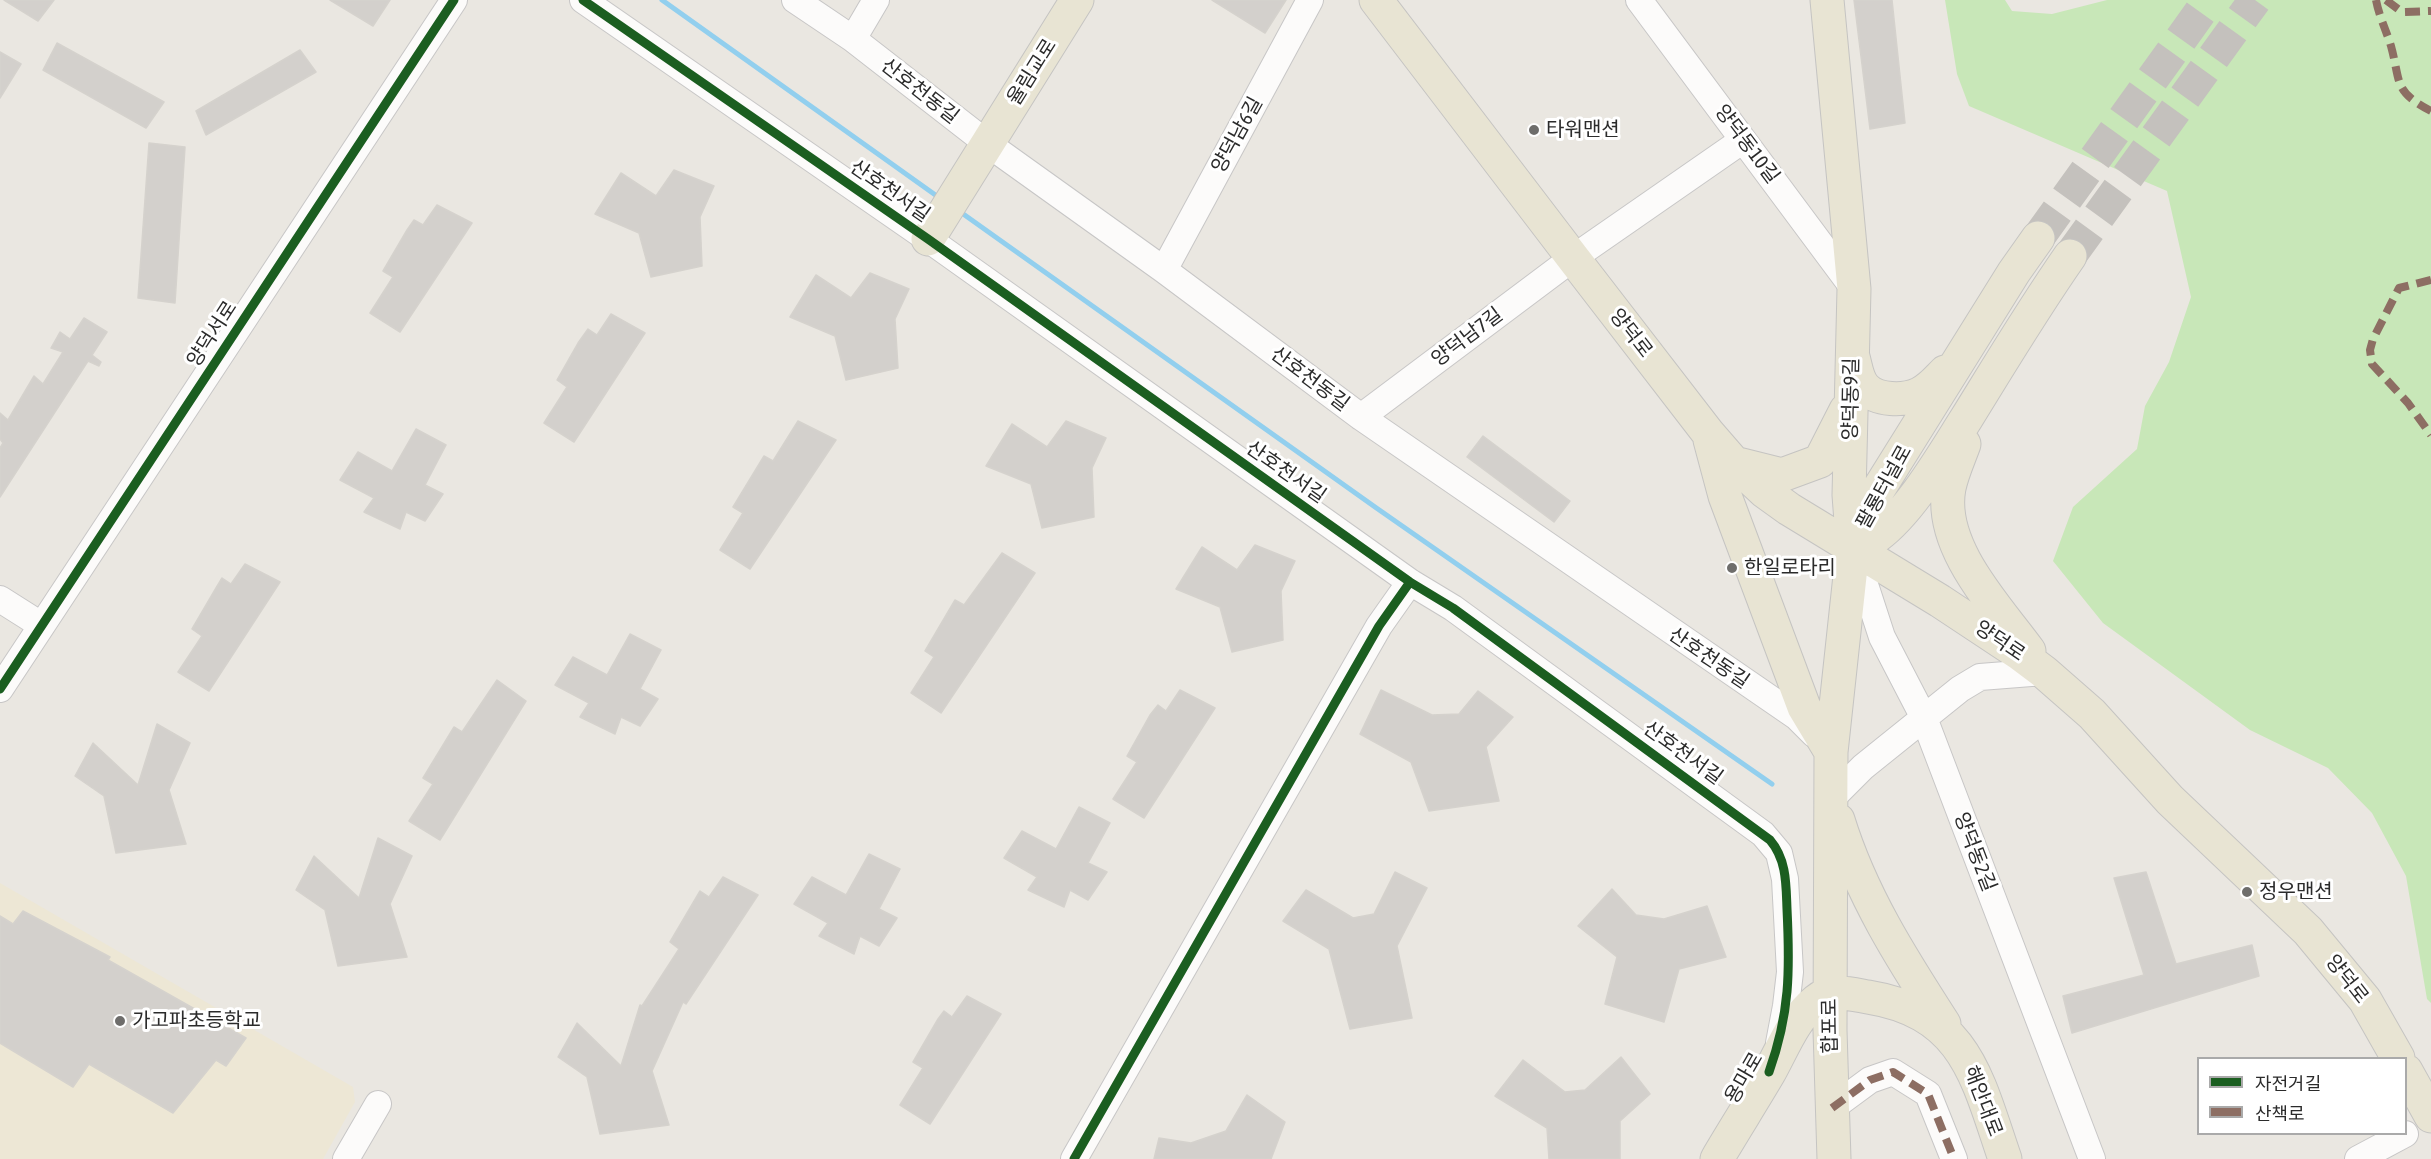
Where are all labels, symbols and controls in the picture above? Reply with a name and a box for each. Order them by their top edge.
street label: 율림교로 [1002,34,1062,110]
street label: 산호천동길 [876,53,964,129]
street label: 양덕남6길 [1206,93,1268,177]
street label: 양덕동10길 [1710,100,1784,188]
place label: 타워맨션 [1546,118,1620,142]
marker: 타워맨션 [1527,123,1541,137]
street label: 산호천서길 [845,155,935,227]
street label: 양덕서로 [182,297,242,371]
street label: 양덕남7길 [1427,302,1507,372]
street label: 양덕로 [1605,304,1657,362]
street label: 산호천동길 [1266,342,1354,416]
street label: 양덕동9길 [1838,357,1864,441]
street label: 산호천서길 [1241,436,1331,508]
street label: 팔룡터널로 [1851,441,1917,533]
place label: 한일로타리 [1744,556,1836,580]
marker: 한일로타리 [1725,561,1739,575]
street label: 양덕로 [1970,616,2030,666]
street label: 산호천동길 [1664,622,1754,694]
street label: 산호천서길 [1639,716,1727,790]
street label: 양덕동2길 [1949,809,2001,895]
place label: 정우맨션 [2259,880,2333,904]
marker: 정우맨션 [2240,885,2254,899]
street label: 양덕로 [2321,950,2373,1008]
street label: 합포로 [1818,998,1842,1054]
place label: 가고파초등학교 [132,1009,261,1033]
marker: 가고파초등학교 [113,1014,127,1028]
street label: 용마로 [1720,1048,1768,1108]
legend [2197,1057,2407,1135]
street label: 해안대로 [1959,1062,2007,1140]
text: 자전거길 [2255,1073,2321,1094]
text: 산책로 [2255,1103,2305,1124]

